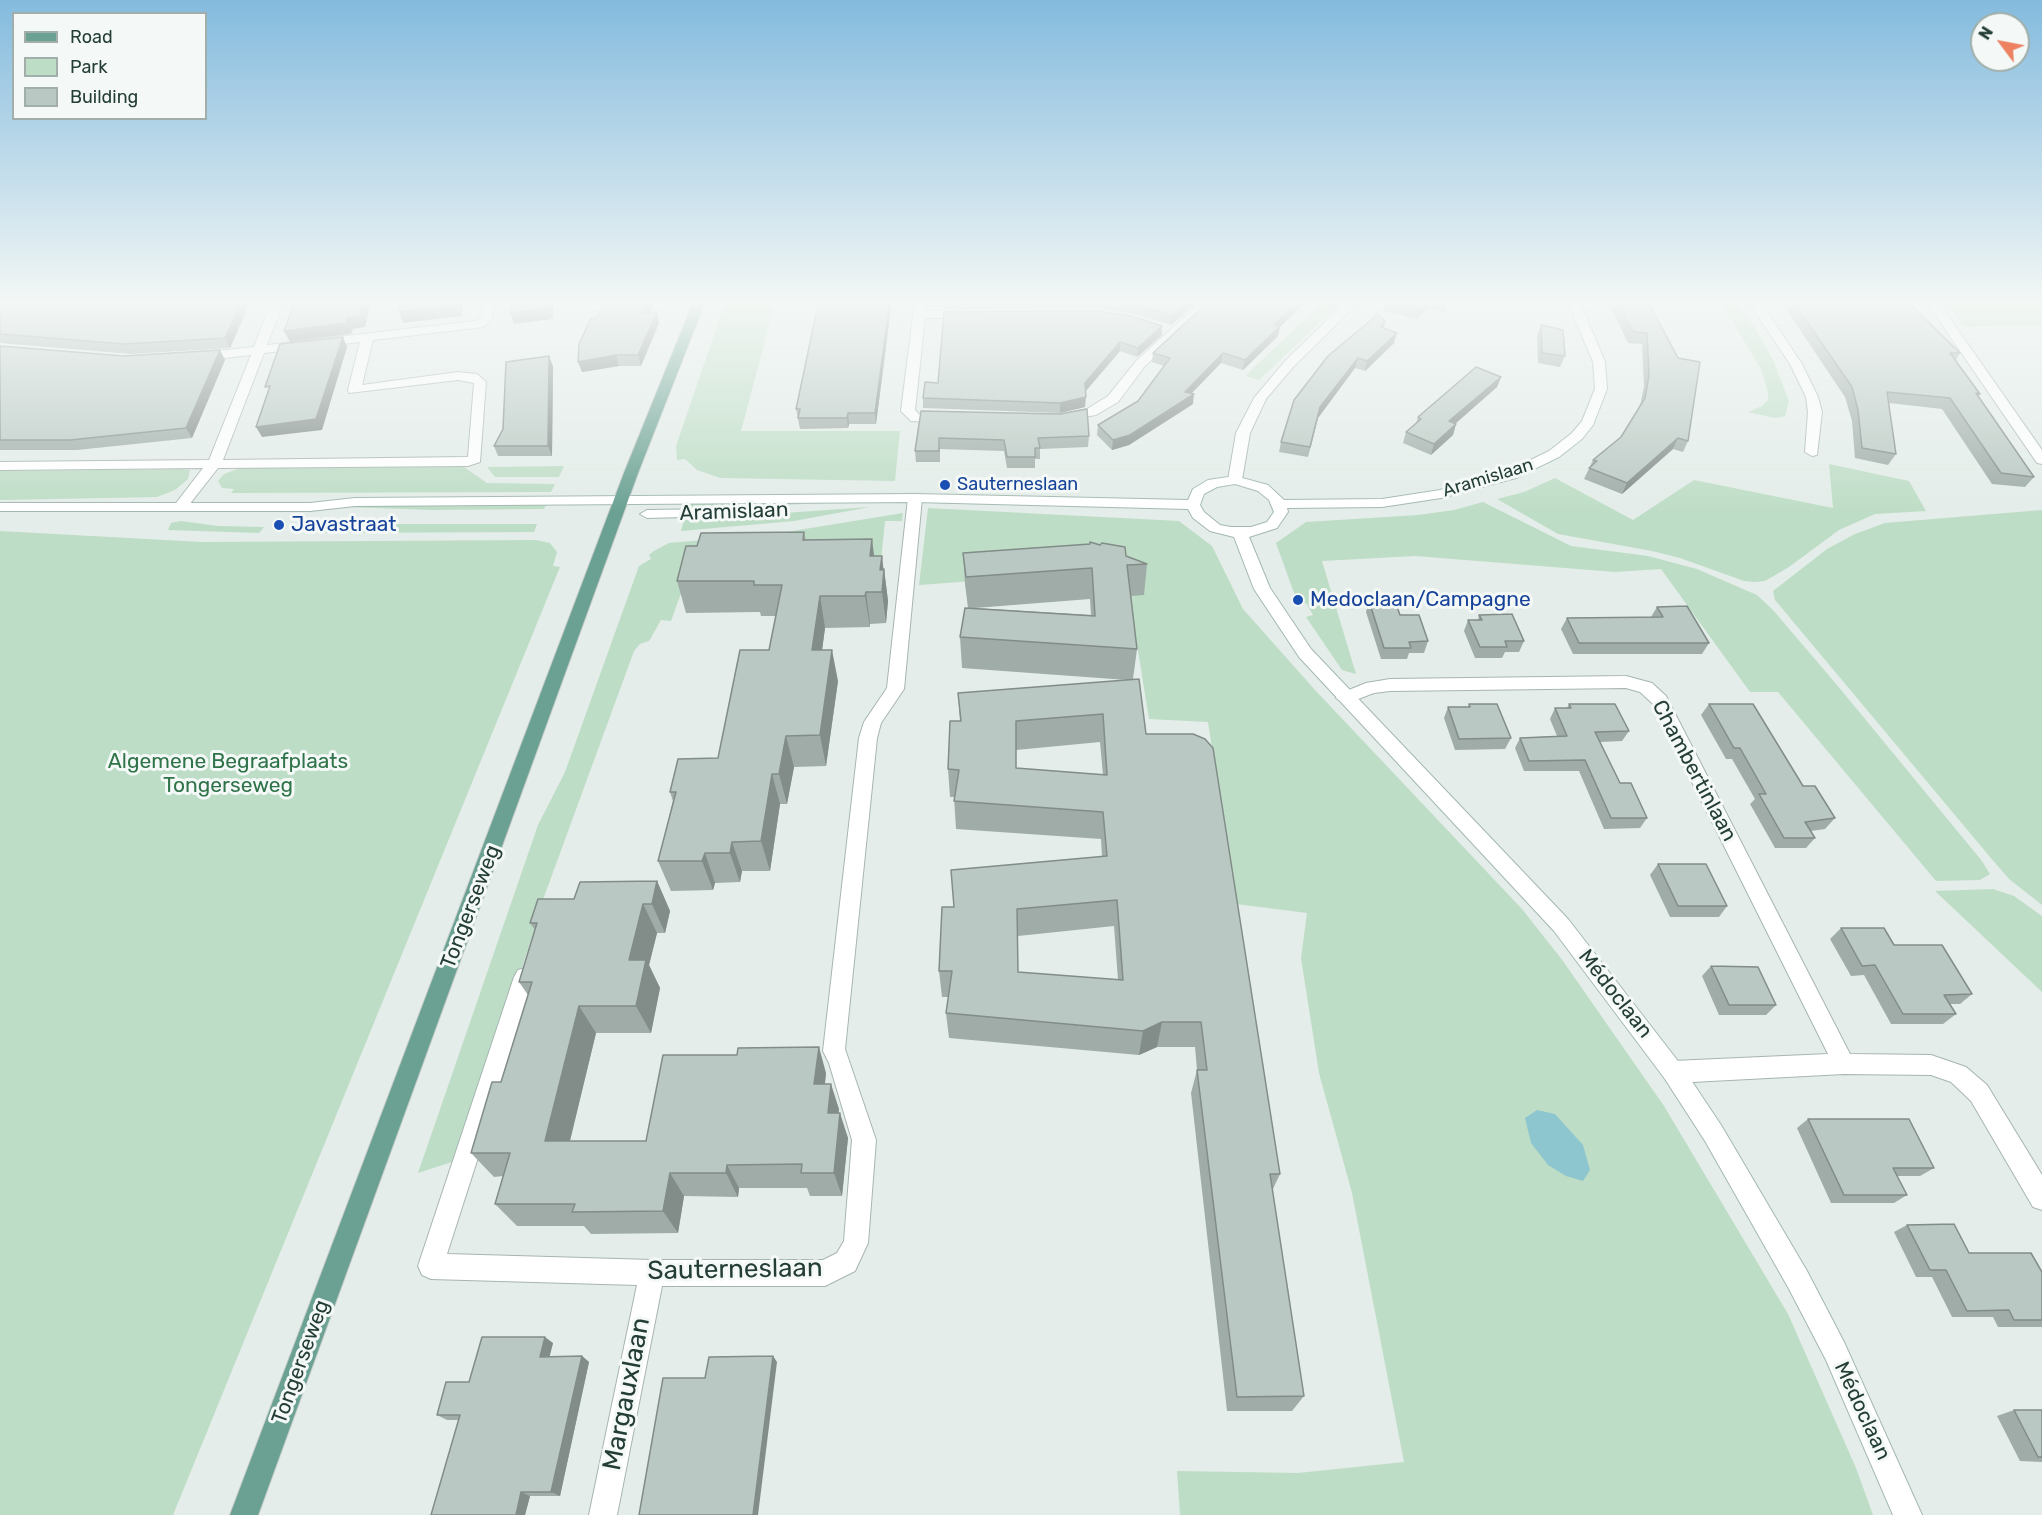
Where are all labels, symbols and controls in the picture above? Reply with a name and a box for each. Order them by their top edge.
legend [12,12,207,120]
north arrow [1970,12,2030,72]
text: N [1975,23,1997,43]
text: Road [70,26,113,48]
text: Park [70,56,107,78]
text: Building [70,86,138,108]
street label: Aramislaan [1440,454,1536,502]
place label: Sauterneslaan [957,474,1078,496]
marker: Sauterneslaan [938,478,952,492]
street label: Aramislaan [679,498,789,526]
place label: Javastraat [291,512,396,538]
marker: Javastraat [272,518,286,532]
place label: Medoclaan/Campagne [1310,587,1531,613]
marker: Medoclaan/Campagne [1291,593,1305,607]
street label: Chambertinlaan [1646,696,1742,846]
park label: Algemene Begraafplaats Tongerseweg [108,749,348,799]
street label: Tongerseweg [436,842,506,972]
street label: Médoclaan [1573,945,1657,1043]
street label: Sauterneslaan [647,1253,823,1287]
street label: Tongerseweg [267,1297,335,1427]
street label: Margauxlaan [597,1315,657,1473]
street label: Médoclaan [1828,1358,1896,1464]

